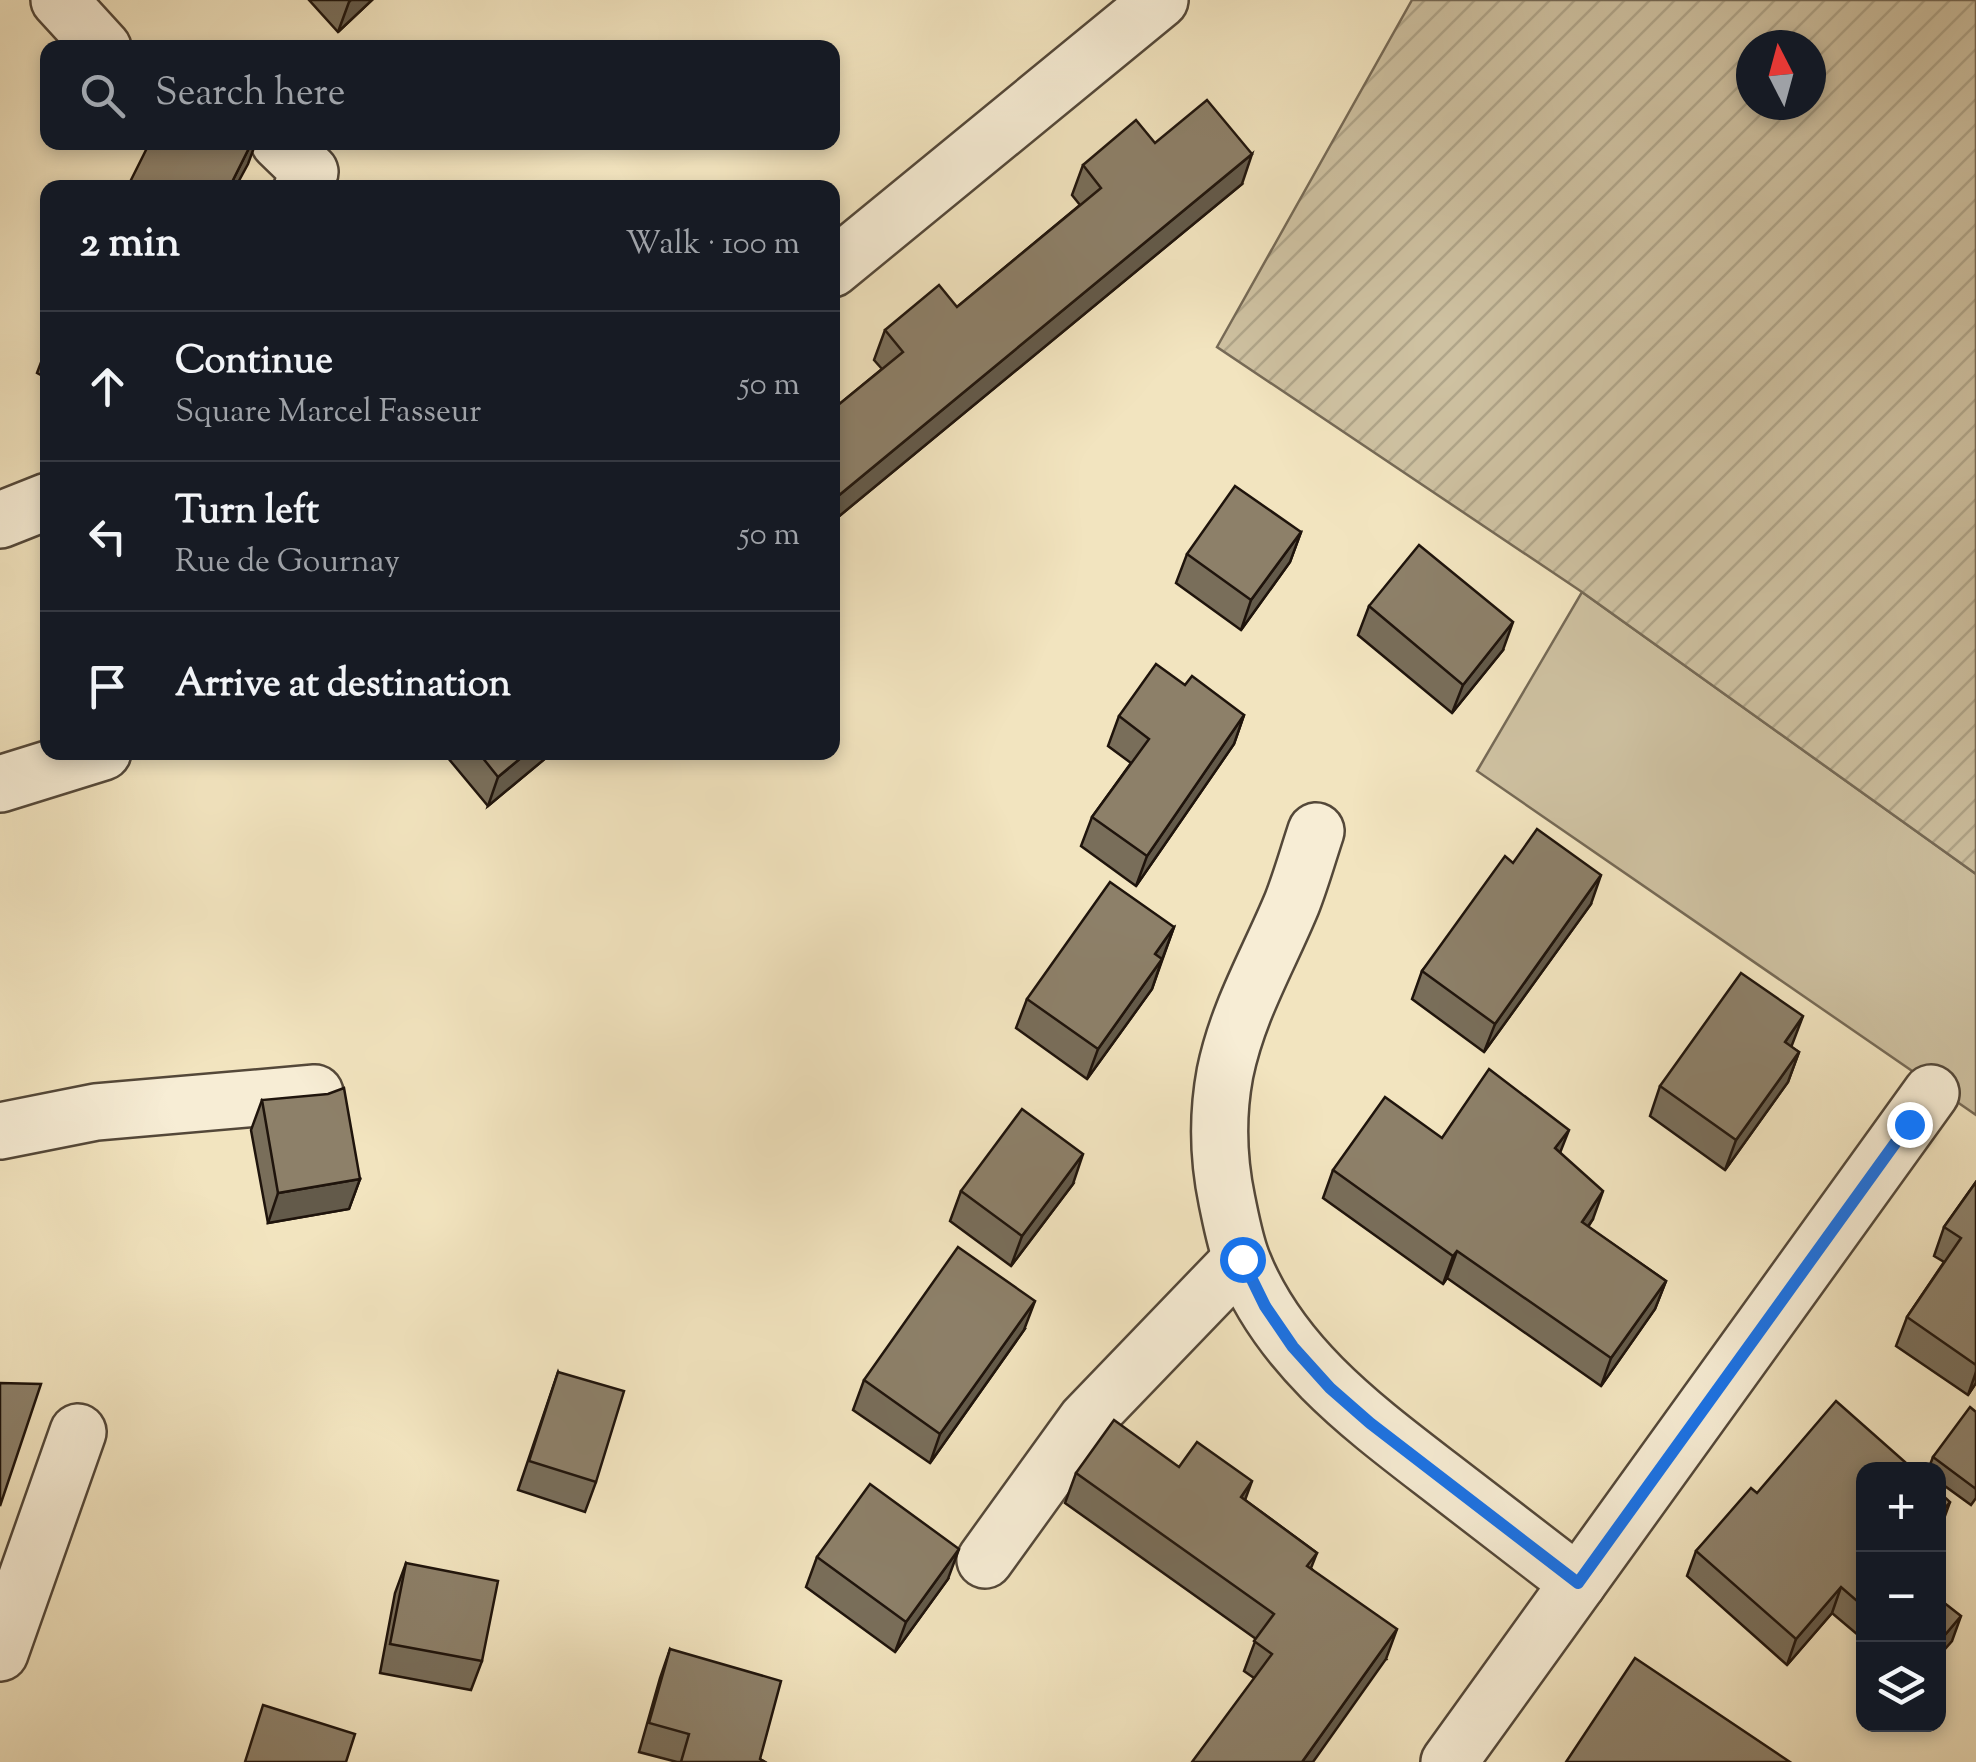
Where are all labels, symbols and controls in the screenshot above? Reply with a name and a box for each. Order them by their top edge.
north arrow [1736,30,1826,120]
search box [40,40,840,150]
icon: search [75,68,130,123]
text: Search here [155,68,346,122]
text: 2 min [80,215,180,275]
text: Walk · 100 m [626,222,800,268]
text: Continue [175,336,333,390]
icon: ahead [80,359,135,414]
text: 50 m [739,363,800,409]
text: Square Marcel Fasseur [175,390,481,436]
text: Turn left [175,486,319,540]
icon: left [80,509,135,564]
text: 50 m [739,513,800,559]
text: Rue de Gournay [175,540,400,586]
icon: arrive [80,659,135,714]
text: Arrive at destination [175,659,511,713]
route end [1887,1102,1933,1148]
route start [1220,1237,1266,1283]
map controls [1856,1462,1946,1732]
button: + [1856,1462,1946,1552]
button: − [1856,1552,1946,1642]
button: layers [1856,1642,1946,1732]

